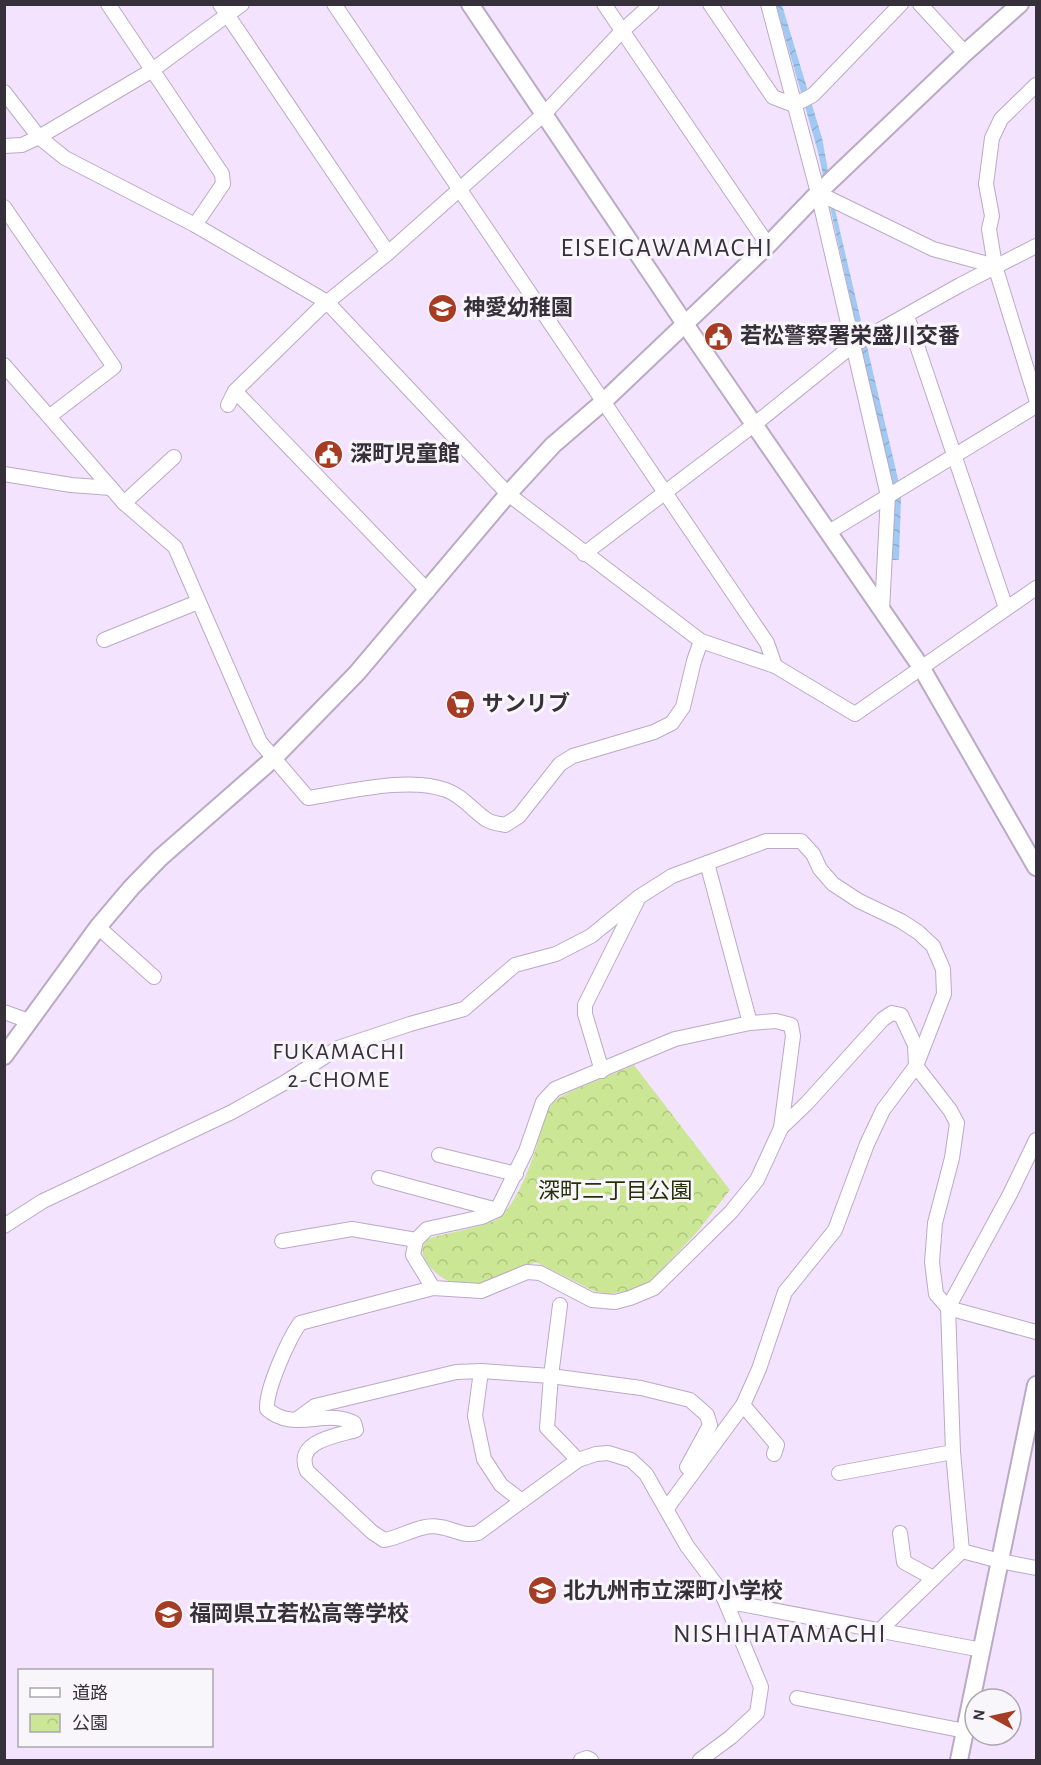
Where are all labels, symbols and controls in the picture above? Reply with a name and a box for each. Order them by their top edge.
district label: EISEIGAWAMACHI [560,235,774,261]
school or university icon: 神愛幼稚園 [426,292,458,324]
place label: 神愛幼稚園 [463,296,573,319]
public building icon: 若松警察署栄盛川交番 [703,320,735,352]
place label: 若松警察署栄盛川交番 [740,324,960,347]
public building icon: 深町児童館 [313,438,345,470]
place label: 深町児童館 [350,442,460,465]
supermarket icon: サンリブ [445,688,477,720]
place label: サンリブ [482,691,570,715]
district label: FUKAMACHI 2-CHOME [272,1040,406,1092]
park label: 深町二丁目公園 [538,1179,692,1202]
school or university icon: 北九州市立深町小学校 [526,1575,558,1607]
place label: 北九州市立深町小学校 [563,1579,783,1602]
school or university icon: 福岡県立若松高等学校 [152,1598,184,1630]
place label: 福岡県立若松高等学校 [189,1602,409,1625]
district label: NISHIHATAMACHI [673,1621,887,1647]
legend [18,1669,213,1747]
text: 道路 [72,1683,108,1703]
north arrow [963,1687,1023,1747]
text: N [970,1708,988,1722]
text: 公園 [72,1714,108,1733]

